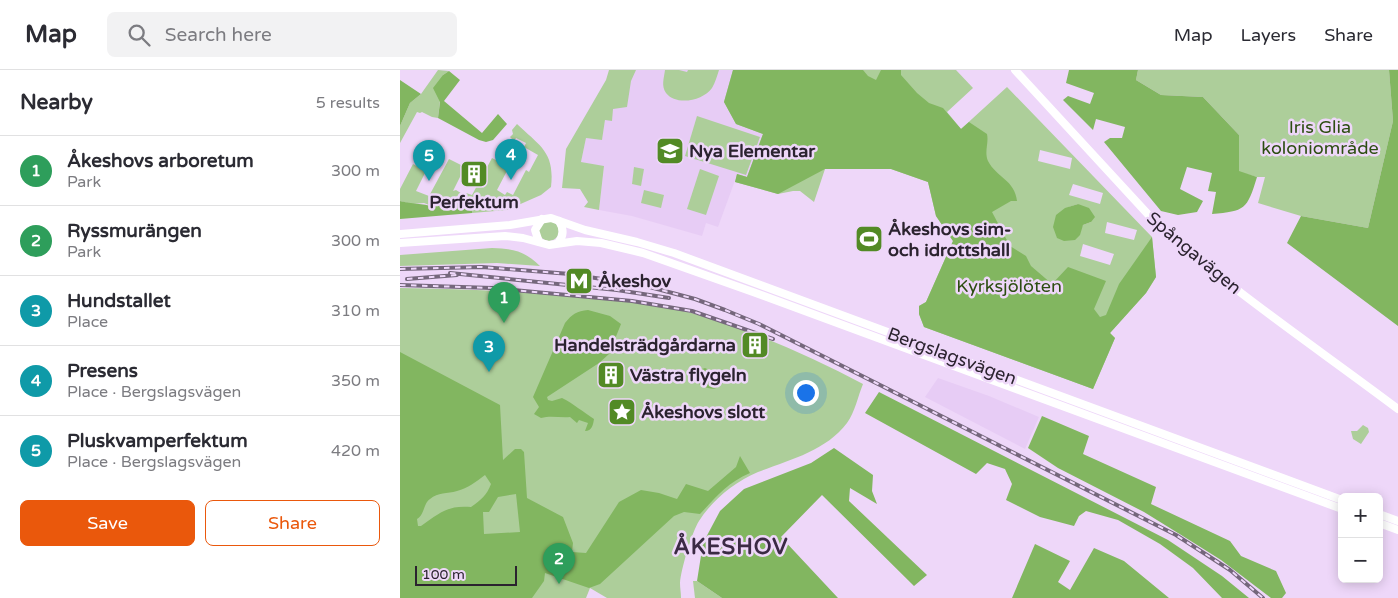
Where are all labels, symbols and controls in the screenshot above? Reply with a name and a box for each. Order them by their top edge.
search box [107,12,457,57]
text: Map [25,20,77,49]
icon: search [125,21,153,49]
text: Search here [165,24,272,46]
text: Map [1174,24,1213,46]
text: Layers [1241,24,1296,46]
text: Share [1324,24,1373,46]
text: Nearby [20,90,93,115]
text: 5 results [316,93,380,113]
park label: Iris Glia koloniområde [1261,116,1379,159]
school or university icon: Nya Elementar [655,136,685,166]
pin: 4 [495,139,527,180]
pin: 5 [413,140,445,181]
place label: Nya Elementar [689,140,816,162]
text: Åkeshovs arboretum [67,150,254,172]
building icon: Perfektum [459,159,489,189]
text: 1 [31,161,41,181]
text: 300 m [331,161,380,181]
text: Park [67,172,101,192]
place label: Perfektum [429,191,519,213]
street label: Spångavägen [1142,207,1246,299]
place label: Åkeshovs sim- och idrottshall [888,218,1011,261]
text: Ryssmurängen [67,220,202,242]
sports icon: Åkeshovs sim- och idrottshall [854,224,884,254]
text: 2 [31,231,41,251]
text: 300 m [331,231,380,251]
text: Park [67,242,101,262]
metro station icon: Åkeshov [564,266,594,296]
place label: Åkeshov [598,270,672,292]
park label: Kyrksjölöten [956,275,1062,297]
pin: 1 [488,282,520,323]
text: Hundstallet [67,290,171,312]
text: 3 [31,301,41,321]
text: 310 m [331,301,380,321]
text: Place [67,312,108,332]
street label: Bergslagsvägen [884,322,1020,390]
building icon: Handelsträdgårdarna [740,330,770,360]
pin: 3 [473,331,505,372]
place label: Handelsträdgårdarna [554,334,736,356]
text: Presens [67,360,138,382]
building icon: Västra flygeln [596,360,626,390]
place label: Västra flygeln [630,364,747,386]
text: 4 [31,371,41,391]
text: 350 m [331,371,380,391]
your location [793,380,819,406]
text: Place · Bergslagsvägen [67,382,241,402]
place icon: Åkeshovs slott [607,397,637,427]
place label: Åkeshovs slott [641,401,765,423]
text: Pluskvamperfektum [67,430,248,452]
text: 5 [31,441,41,461]
text: 420 m [331,441,380,461]
text: Place · Bergslagsvägen [67,452,241,472]
map controls [1338,493,1383,583]
button: + [1338,493,1383,538]
button: Save [20,500,195,546]
button: Share [205,500,380,546]
district label: ÅKESHOV [673,532,789,560]
button: − [1338,538,1383,583]
pin: 2 [543,543,575,584]
scale bar [415,563,518,586]
text: 100 m [422,566,465,583]

